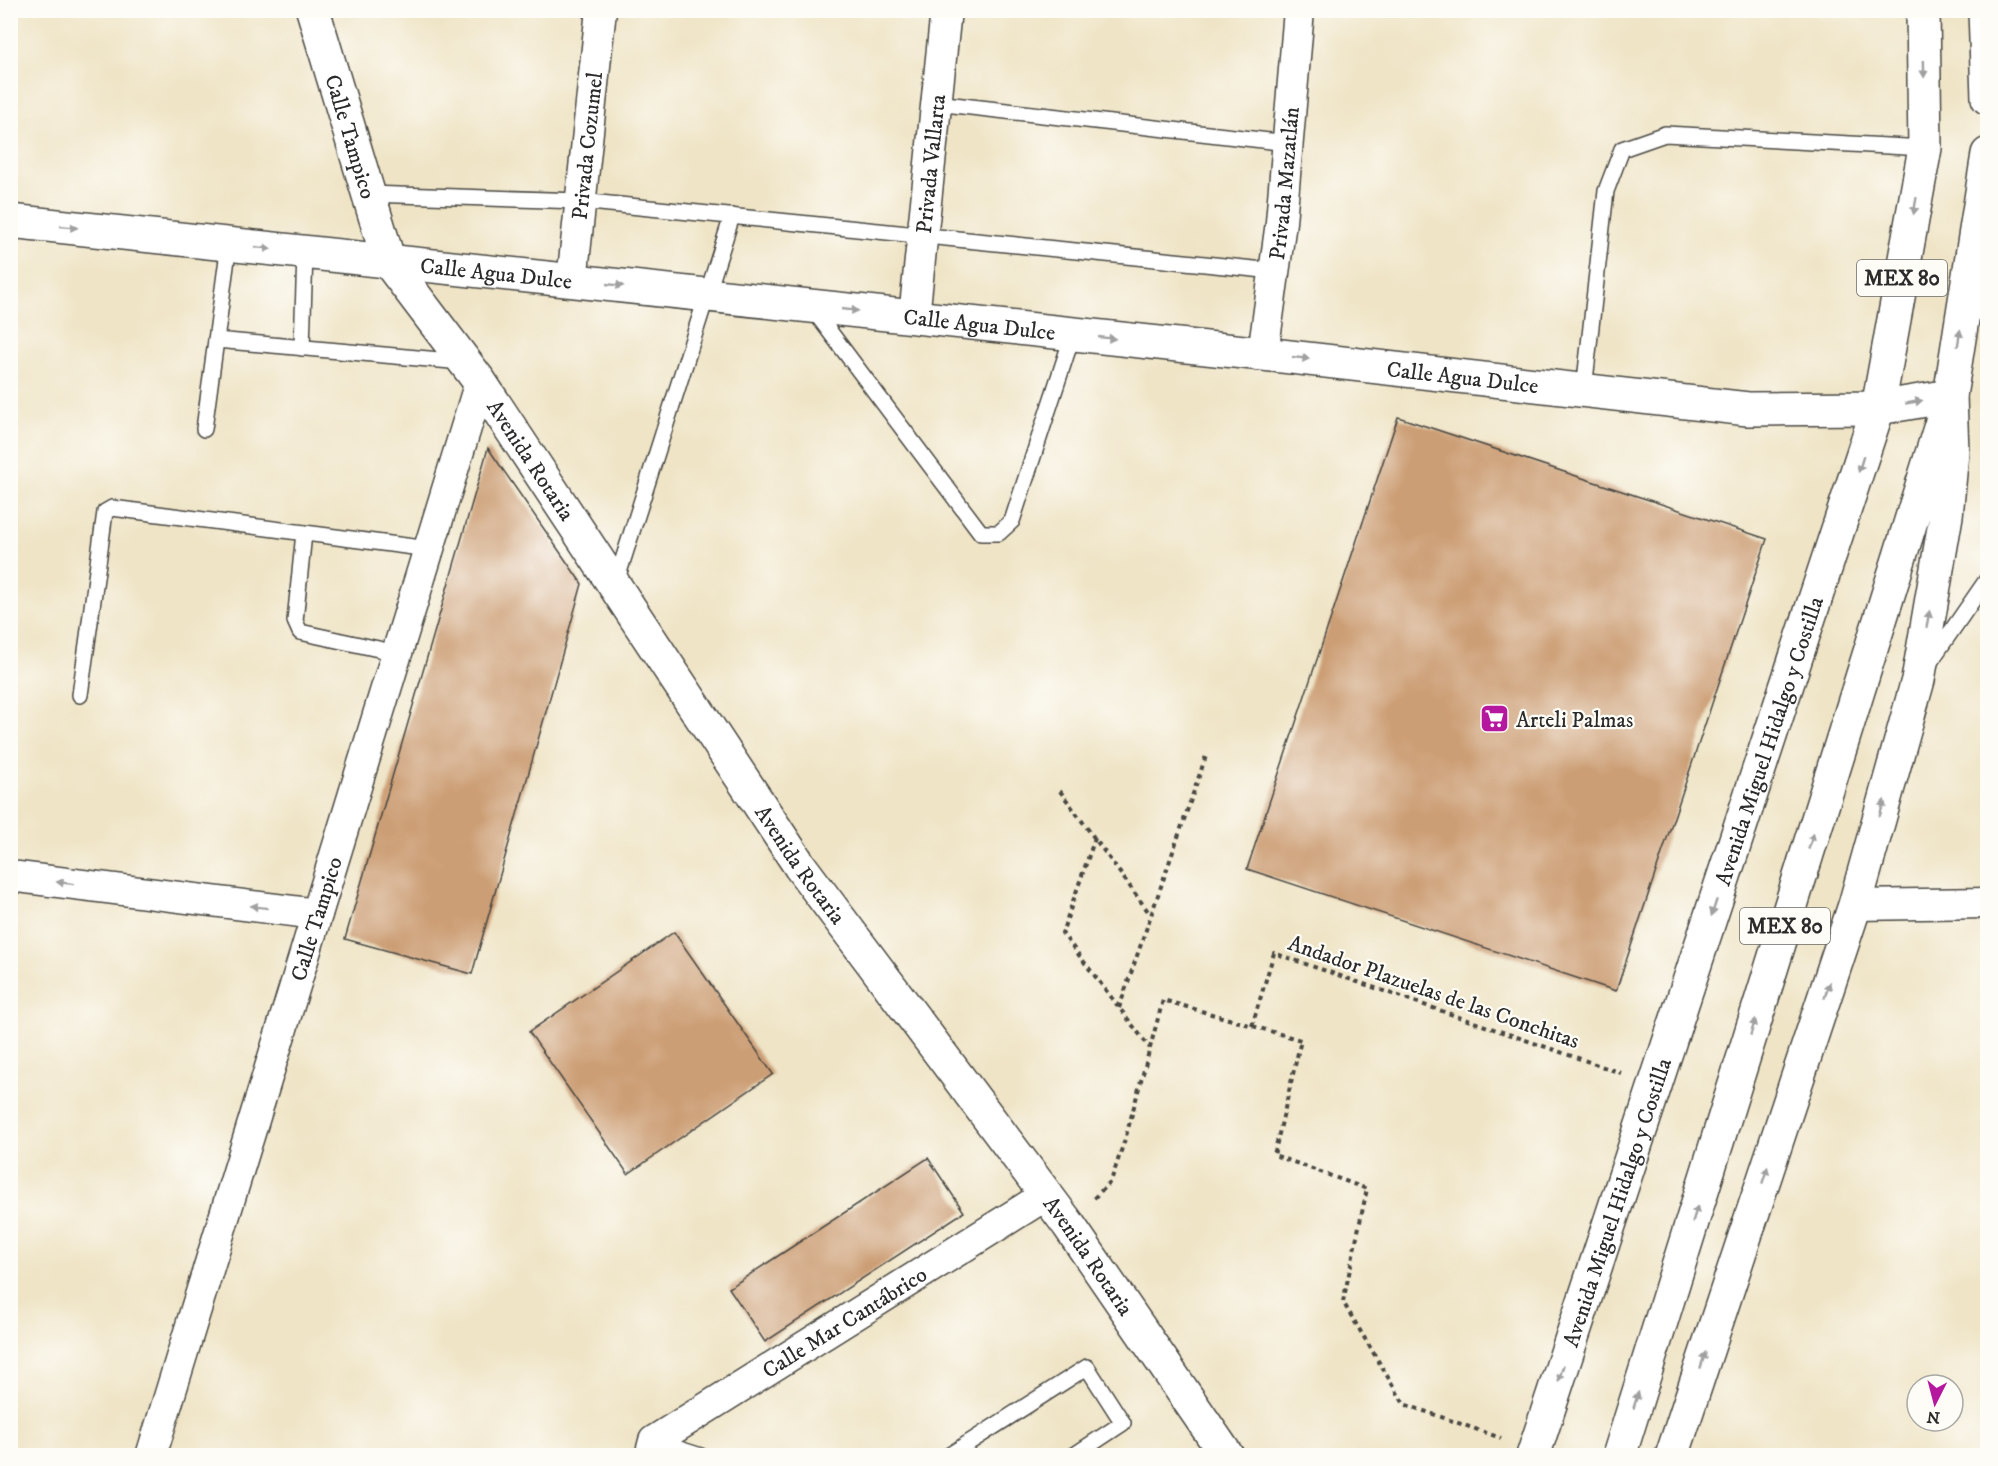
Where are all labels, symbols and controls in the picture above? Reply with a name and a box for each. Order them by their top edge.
one-way arrow [1919,59,1929,78]
street label: Privada Cozumel [567,70,609,221]
street label: Calle Tampico [318,71,381,202]
street label: Privada Vallarta [911,92,952,235]
street label: Privada Mazatlán [1264,105,1306,262]
one-way arrow [1910,197,1919,216]
one-way arrow [59,222,78,232]
one-way arrow [253,243,272,253]
street label: Calle Agua Dulce [419,253,573,296]
road number: MEX 80 [1857,260,1947,296]
one-way arrow [605,280,624,290]
street label: Calle Agua Dulce [902,304,1057,347]
one-way arrow [841,306,860,315]
one-way arrow [1954,328,1963,347]
one-way arrow [1097,333,1116,343]
one-way arrow [1291,354,1310,363]
street label: Calle Agua Dulce [1385,356,1540,400]
street label: Avenida Rotaria [480,395,580,527]
one-way arrow [1905,397,1924,406]
one-way arrow [1856,455,1865,473]
street label: Avenida Miguel Hidalgo y Costilla [1710,593,1830,889]
one-way arrow [1924,609,1933,628]
supermarket icon: Arteli Palmas [1479,703,1511,735]
place label: Arteli Palmas [1516,707,1633,734]
one-way arrow [1878,799,1887,817]
street label: Avenida Rotaria [748,800,851,930]
one-way arrow [1807,832,1816,850]
street label: Calle Tampico [285,854,349,984]
one-way arrow [56,878,75,888]
one-way arrow [1709,900,1719,918]
one-way arrow [249,902,268,912]
road number: MEX 80 [1740,908,1830,944]
street label: Andador Plazuelas de las Conchitas [1284,930,1583,1055]
one-way arrow [1823,981,1832,999]
one-way arrow [1749,1018,1758,1036]
street label: Avenida Miguel Hidalgo y Costilla [1558,1054,1678,1351]
one-way arrow [1761,1166,1770,1184]
street label: Avenida Rotaria [1037,1191,1139,1322]
one-way arrow [1690,1205,1700,1223]
street label: Calle Mar Cantábrico [758,1261,932,1385]
one-way arrow [1699,1351,1709,1369]
one-way arrow [1555,1364,1565,1382]
north arrow [1905,1373,1965,1433]
one-way arrow [1632,1391,1642,1409]
text: N [1926,1406,1941,1428]

